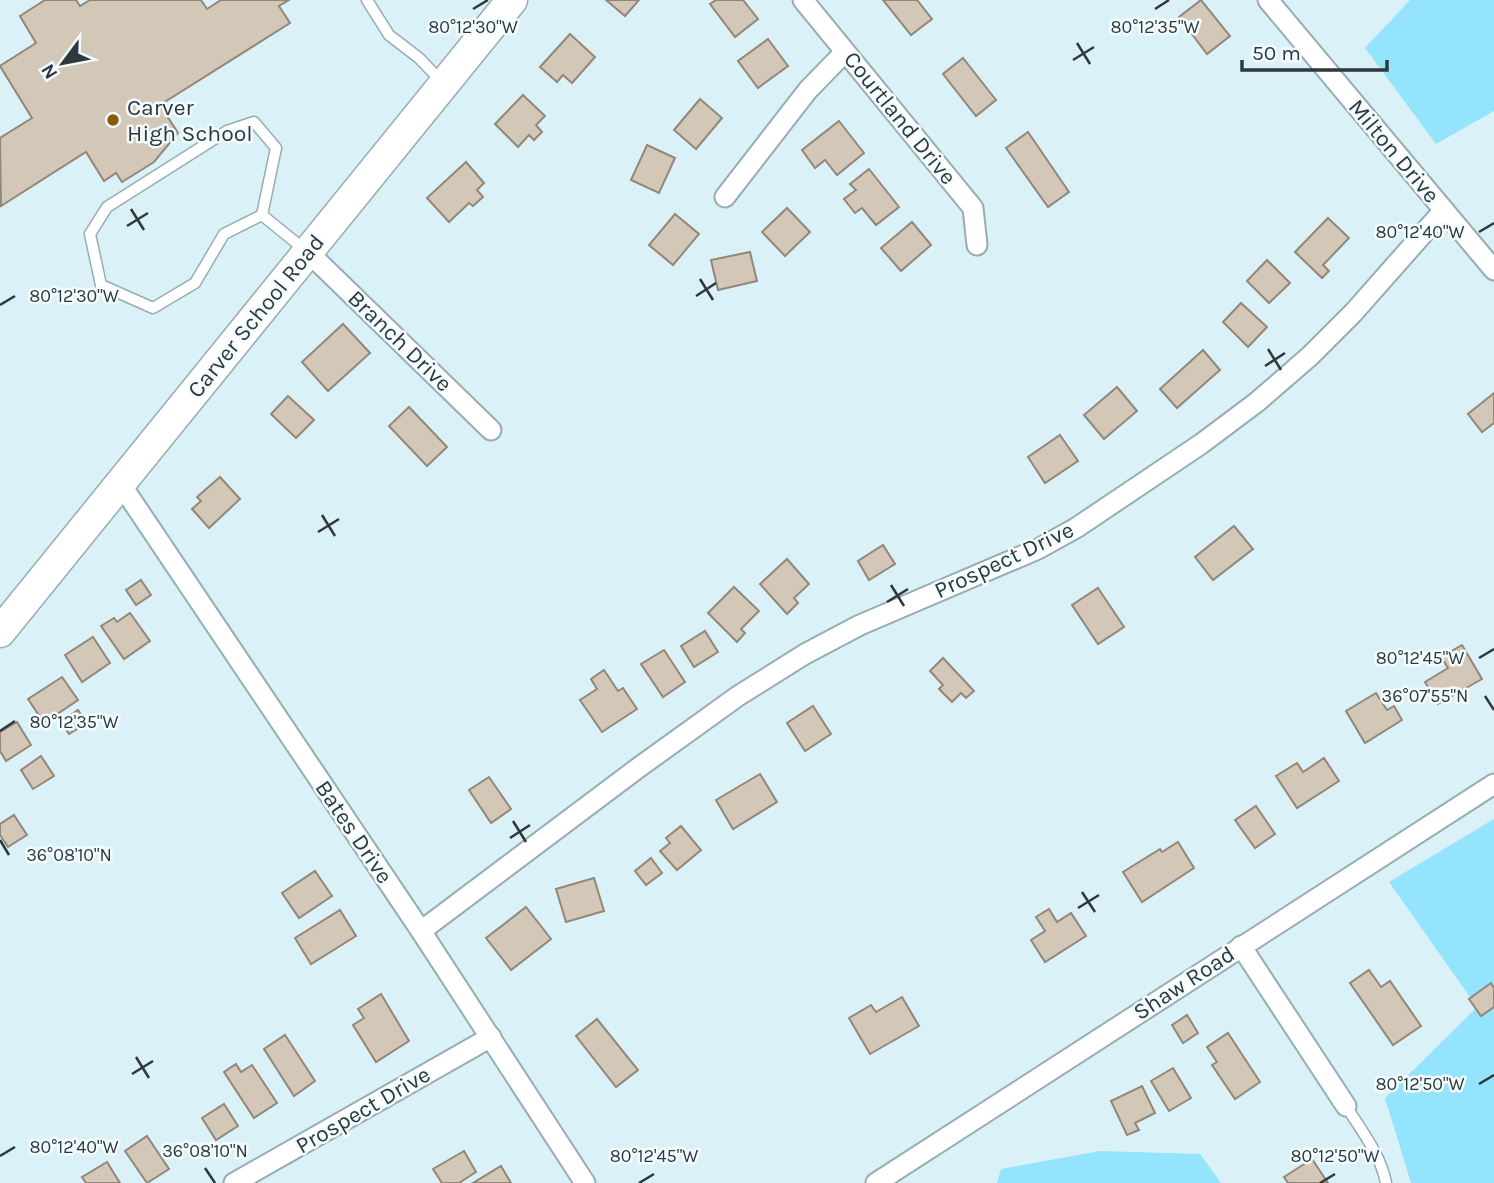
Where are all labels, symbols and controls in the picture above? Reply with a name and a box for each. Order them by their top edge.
text: 80°12'30"W [428,16,518,38]
text: 80°12'35"W [1110,16,1200,38]
north arrow [28,28,98,98]
scale bar [1242,28,1387,72]
text: 50 m [1252,41,1301,65]
street label: Courtland Drive [838,46,962,190]
text: N [36,60,62,83]
place label: Carver High School [127,94,253,147]
street label: Milton Drive [1343,94,1445,208]
marker: Carver High School [105,112,121,128]
text: 80°12'40"W [1375,221,1465,243]
street label: Carver School Road [182,229,330,403]
text: 80°12'30"W [29,285,119,307]
street label: Branch Drive [342,285,458,397]
street label: Prospect Drive [930,516,1078,604]
text: 80°12'45"W [1376,647,1464,669]
text: 36°07'55"N [1382,685,1468,707]
text: 80°12'35"W [29,711,119,733]
street label: Bates Drive [310,775,398,889]
text: 36°08'10"N [26,844,112,866]
street label: Shaw Road [1128,940,1240,1026]
street label: Prospect Drive [291,1061,435,1159]
text: 80°12'50"W [1375,1073,1465,1095]
text: 80°12'40"W [29,1136,119,1158]
text: 36°08'10"N [162,1140,248,1162]
text: 80°12'45"W [610,1145,698,1167]
text: 80°12'50"W [1290,1145,1380,1167]

